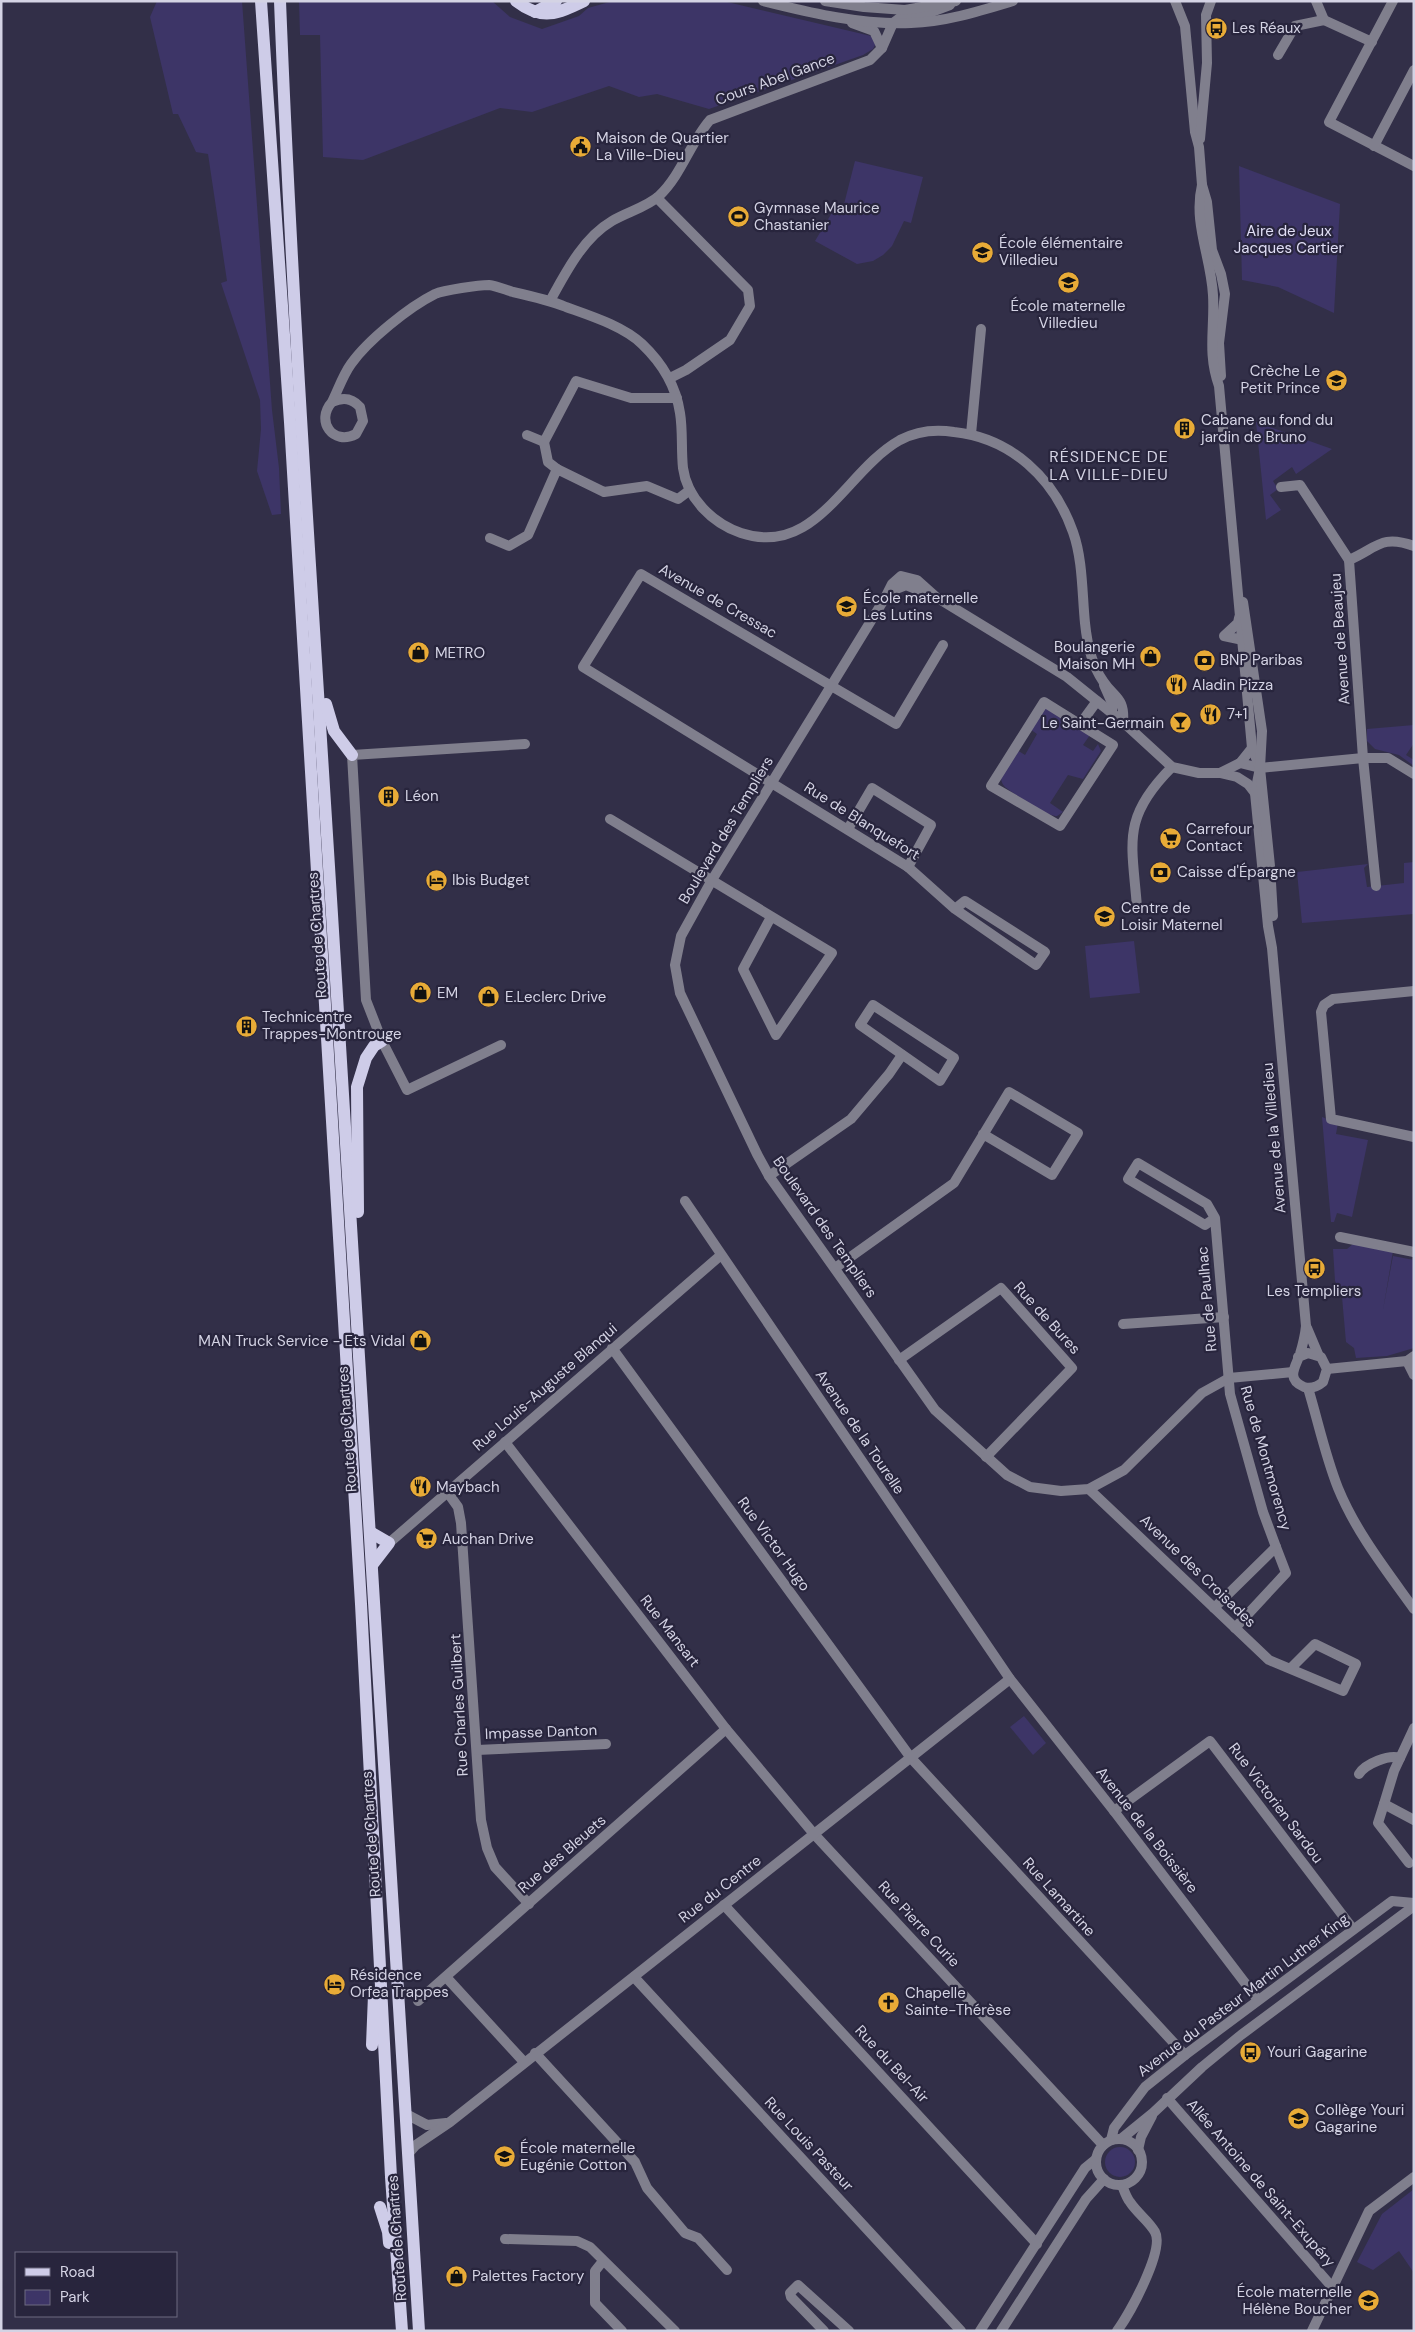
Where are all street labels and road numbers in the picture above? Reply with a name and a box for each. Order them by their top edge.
street label: Cours Abel Gance [712,48,838,110]
street label: Avenue de Cressac [655,559,781,643]
street label: Avenue de Beaujeu [1325,572,1355,706]
street label: Boulevard des Templiers [674,753,778,907]
street label: Rue de Blanquefort [800,777,924,865]
street label: Route de Chartres [303,871,331,999]
street label: Avenue de la Villedieu [1257,1062,1291,1214]
street label: Boulevard des Templiers [768,1152,882,1302]
street label: Rue de Paulhac [1192,1245,1222,1353]
street label: Rue de Bures [1009,1278,1085,1358]
street label: Rue Louis-Auguste Blanqui [468,1319,622,1455]
street label: Route de Chartres [333,1365,361,1493]
street label: Avenue de la Tourelle [811,1366,909,1498]
street label: Rue de Montmorency [1236,1383,1296,1533]
street label: Rue Victor Hugo [733,1493,815,1595]
street label: Avenue des Croisades [1136,1510,1260,1632]
street label: Rue Mansart [635,1591,705,1671]
street label: Rue Charles Guilbert [445,1633,473,1777]
street label: Impasse Danton [485,1720,597,1744]
street label: Rue Victorien Sardou [1224,1739,1328,1867]
street label: Avenue de la Boissière [1091,1763,1203,1897]
street label: Route de Chartres [357,1770,385,1898]
street label: Rue des Bleuets [514,1810,610,1898]
street label: Rue du Centre [675,1850,765,1928]
street label: Rue Lamartine [1018,1853,1100,1941]
street label: Rue Pierre Curie [874,1877,964,1971]
street label: Avenue du Pasteur Martin Luther King [1133,1909,1353,2081]
street label: Rue du Bel-Air [851,2021,934,2108]
street label: Rue Louis Pasteur [760,2092,858,2196]
street label: Allée Antoine de Saint-Exupéry [1182,2095,1340,2272]
street label: Route de Chartres [383,2174,411,2302]

